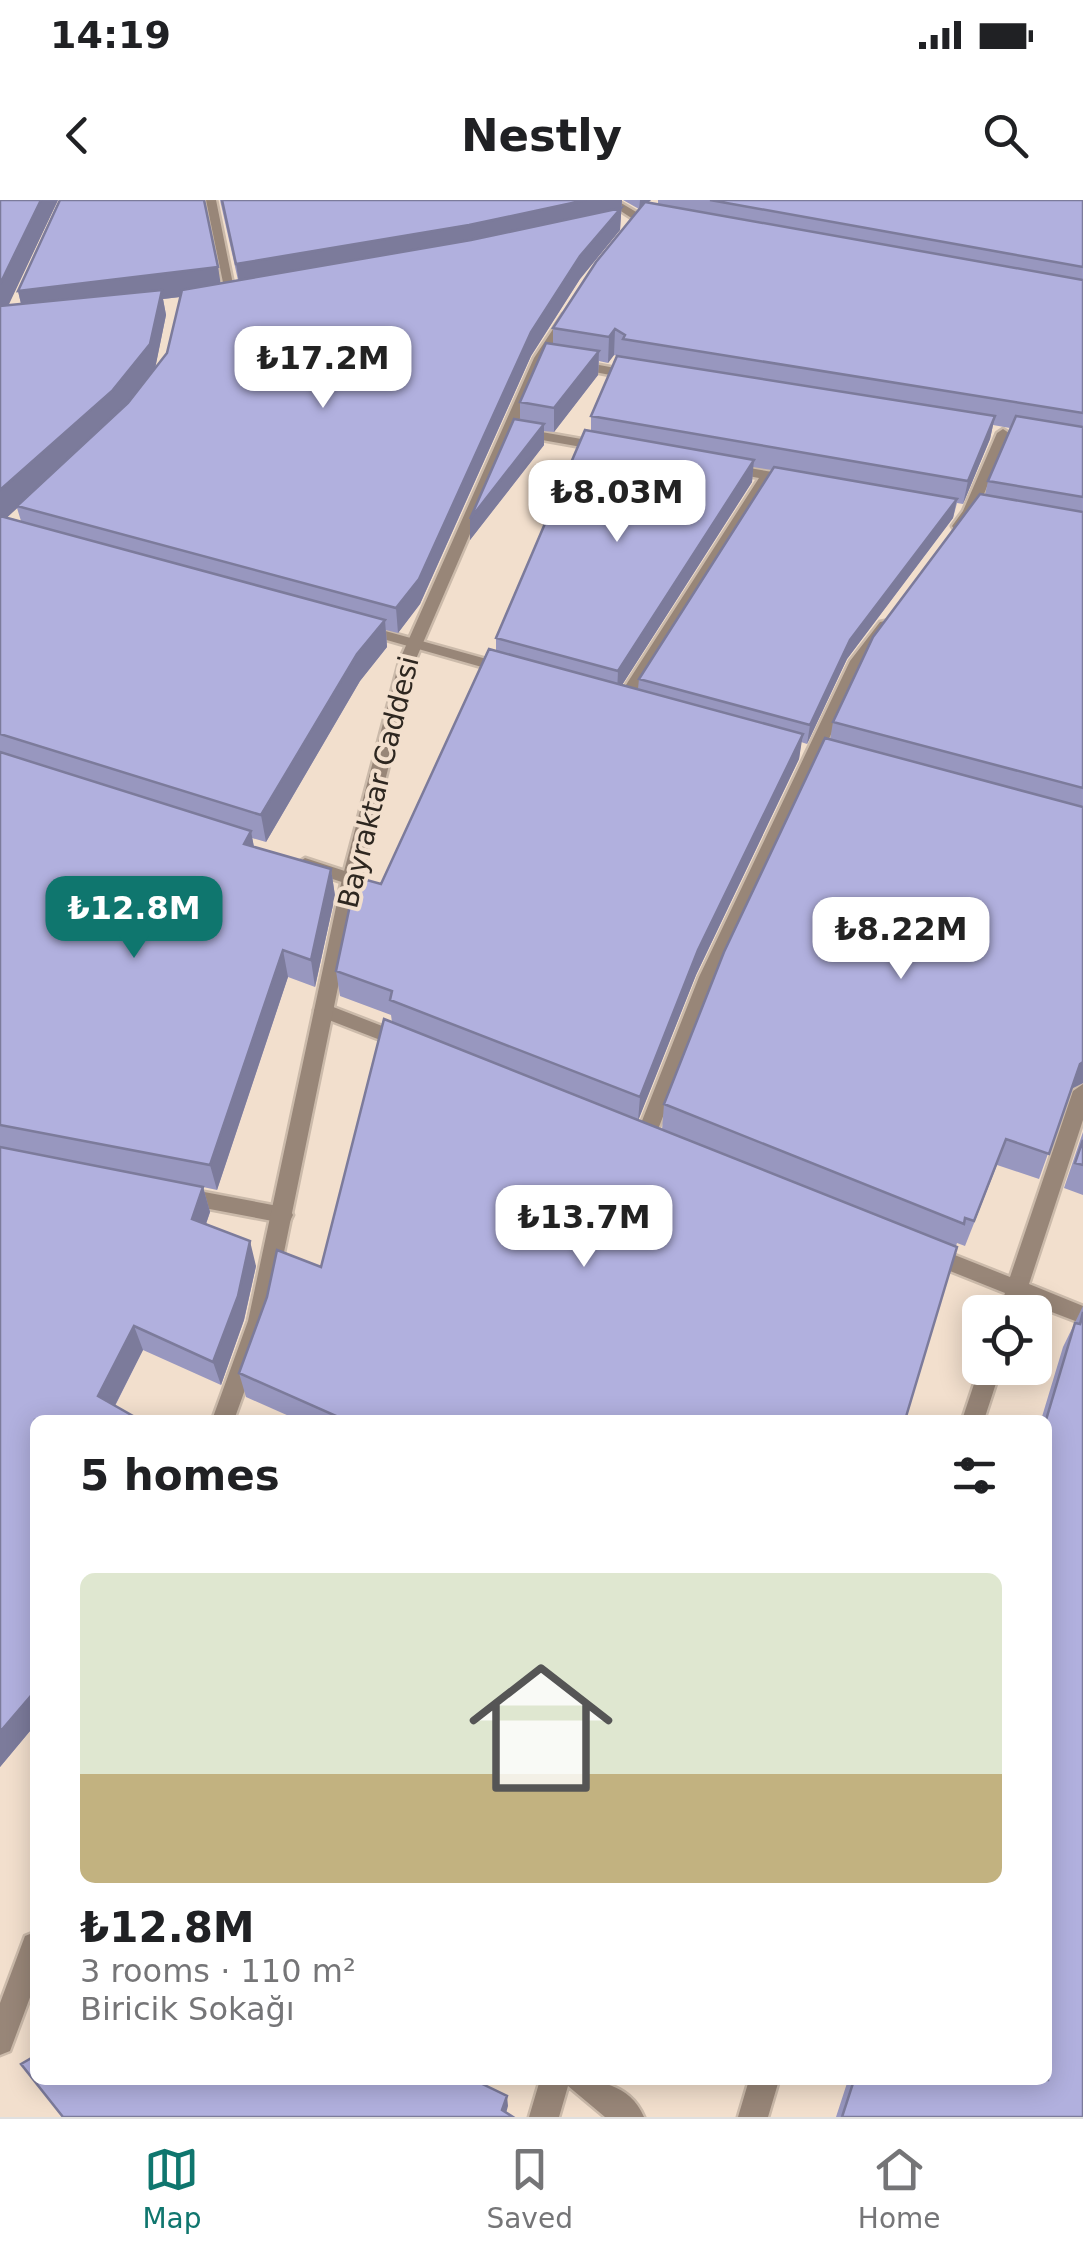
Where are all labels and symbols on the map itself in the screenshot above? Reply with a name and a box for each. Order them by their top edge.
pin: ₺17.2M [242,326,404,411]
pin: ₺8.03M [536,460,698,545]
street label: Bayraktar Caddesi [331,653,426,911]
pin: ₺12.8M [53,876,215,961]
pin: ₺8.22M [820,897,982,982]
pin: ₺13.7M [503,1185,665,1270]

